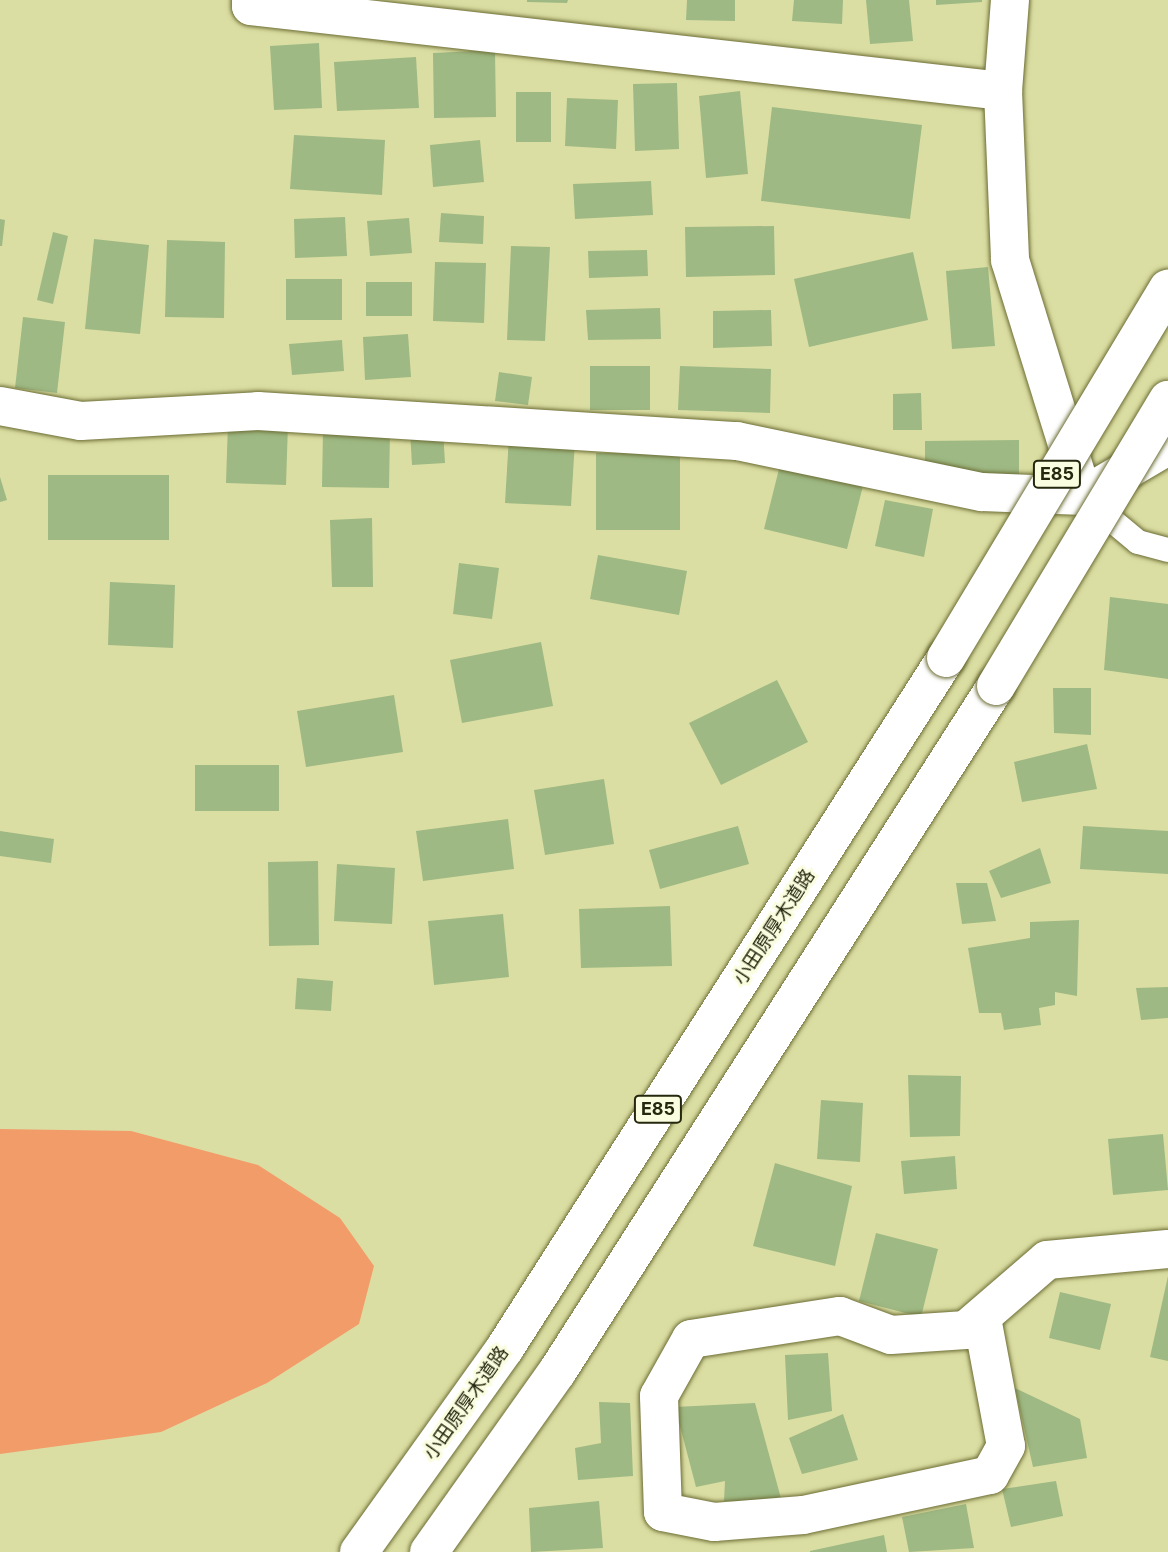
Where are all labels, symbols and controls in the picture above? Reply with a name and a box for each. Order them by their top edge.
road number: E85 [1032,460,1082,488]
street label: 小田原厚木道路 [728,865,820,989]
road number: E85 [634,1094,682,1124]
street label: 小田原厚木道路 [419,1342,513,1464]

